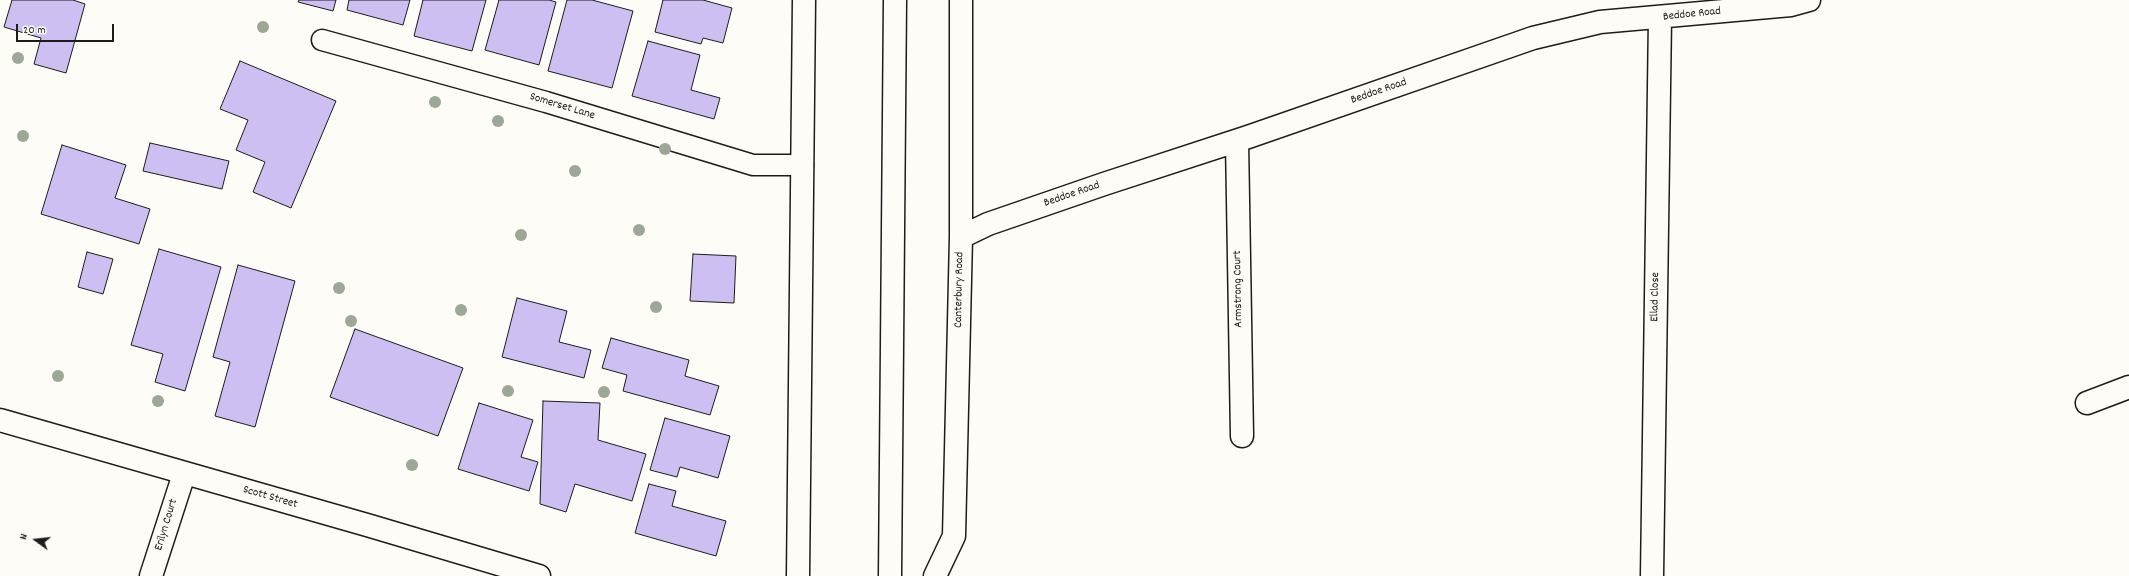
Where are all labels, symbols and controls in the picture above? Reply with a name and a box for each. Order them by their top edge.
street label: Beddoe Road [1662,5,1722,25]
scale bar [18,16,116,42]
text: 20 m [23,22,46,39]
street label: Beddoe Road [1349,76,1409,108]
street label: Somerset Lane [528,90,596,124]
street label: Beddoe Road [1042,179,1102,211]
street label: Armstrong Court [1231,250,1247,328]
street label: Canterbury Road [952,252,968,328]
street label: Ellad Close [1648,272,1664,322]
street label: Scott Street [241,483,299,513]
street label: Erilyn Court [152,497,182,553]
north arrow [16,520,56,560]
text: N [16,532,33,542]

